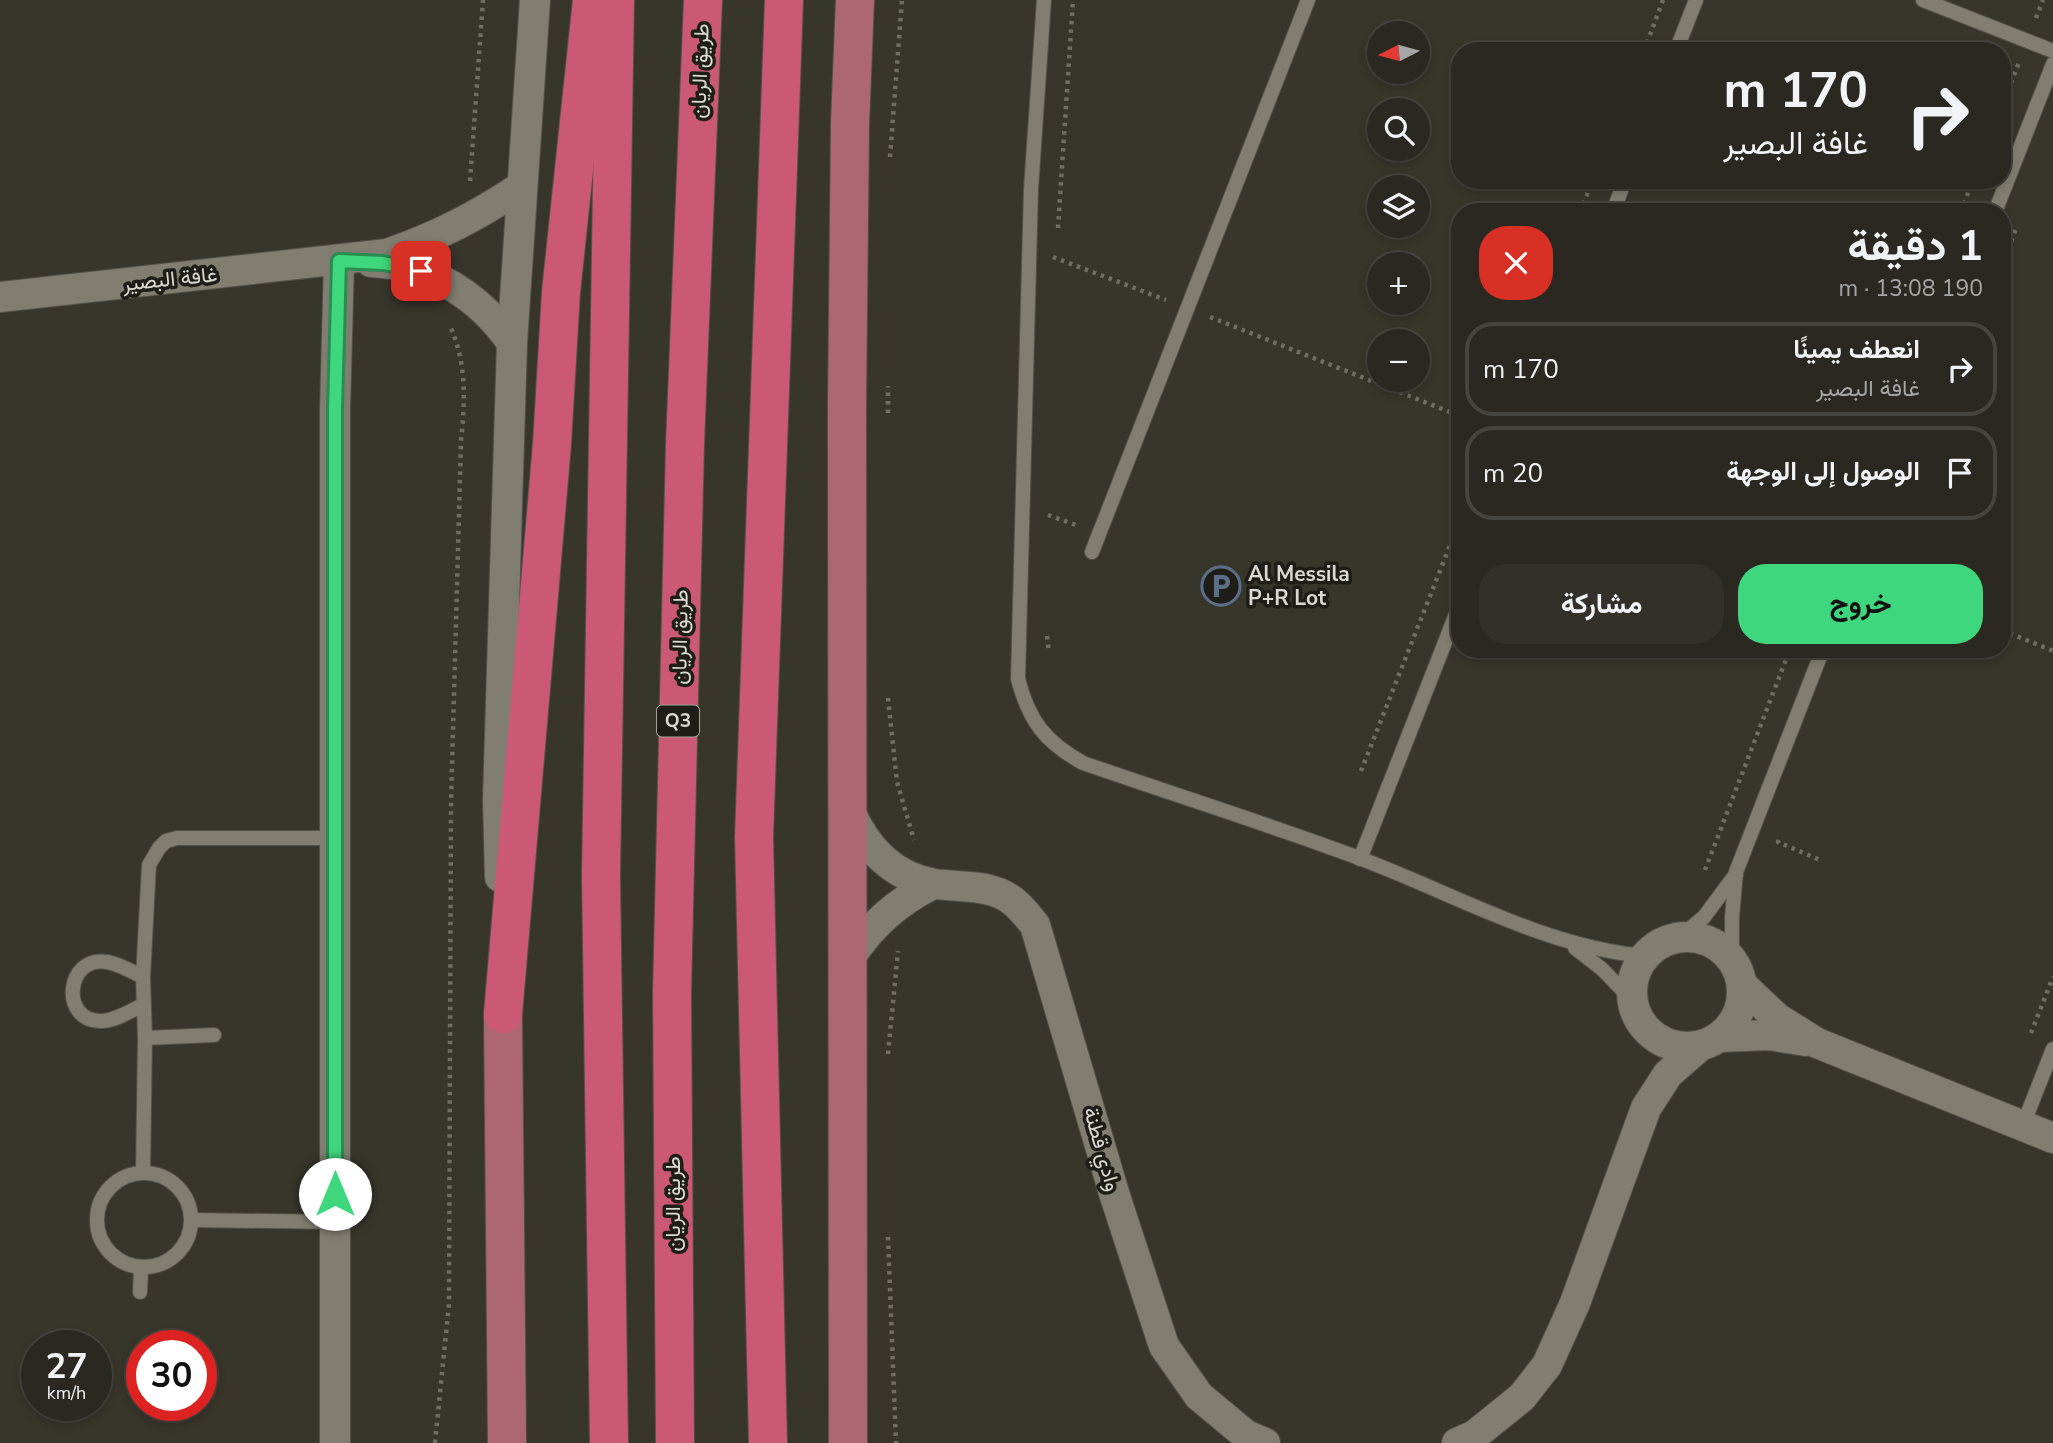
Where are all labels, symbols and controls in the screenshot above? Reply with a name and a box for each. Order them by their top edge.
north arrow [1367,21,1430,84]
map controls [1367,21,1430,392]
street label: طريق الريان [684,23,716,119]
text: 170 m [1724,57,1868,124]
icon: right [1892,70,1983,161]
button: search [1367,98,1430,161]
text: غافة البصير [1723,122,1868,165]
button: layers [1367,175,1430,238]
text: 1 دقيقة [1847,218,1983,275]
button: close [1479,226,1553,300]
pin [391,241,451,301]
icon: arrive [402,252,440,290]
button: + [1367,252,1430,315]
street label: غافة البصير [120,260,219,298]
text: 190 m · 13:08 [1838,273,1983,304]
button: − [1367,329,1430,392]
text: انعطف يمينًا [1793,332,1920,367]
icon: right [1941,350,1979,388]
text: 170 m [1483,352,1559,387]
text: غافة البصير [1816,373,1920,404]
text: الوصول إلى الوجهة [1726,454,1920,489]
icon: arrive [1941,454,1979,492]
text: 20 m [1483,456,1543,491]
place label: Al Messila P+R Lot [1248,560,1350,612]
button: مشاركة [1479,564,1724,644]
button: خروج [1738,564,1983,644]
parking icon: Al Messila P+R Lot [1200,565,1242,607]
street label: طريق الريان [665,589,695,685]
road number: Q3 [657,706,699,736]
street label: وادي قطنة [1074,1104,1127,1195]
street label: طريق الريان [659,1156,687,1252]
position arrow [298,1157,372,1231]
speed limit sign: 30 [126,1330,217,1421]
text: 27 [45,1343,88,1390]
text: km/h [47,1381,86,1405]

